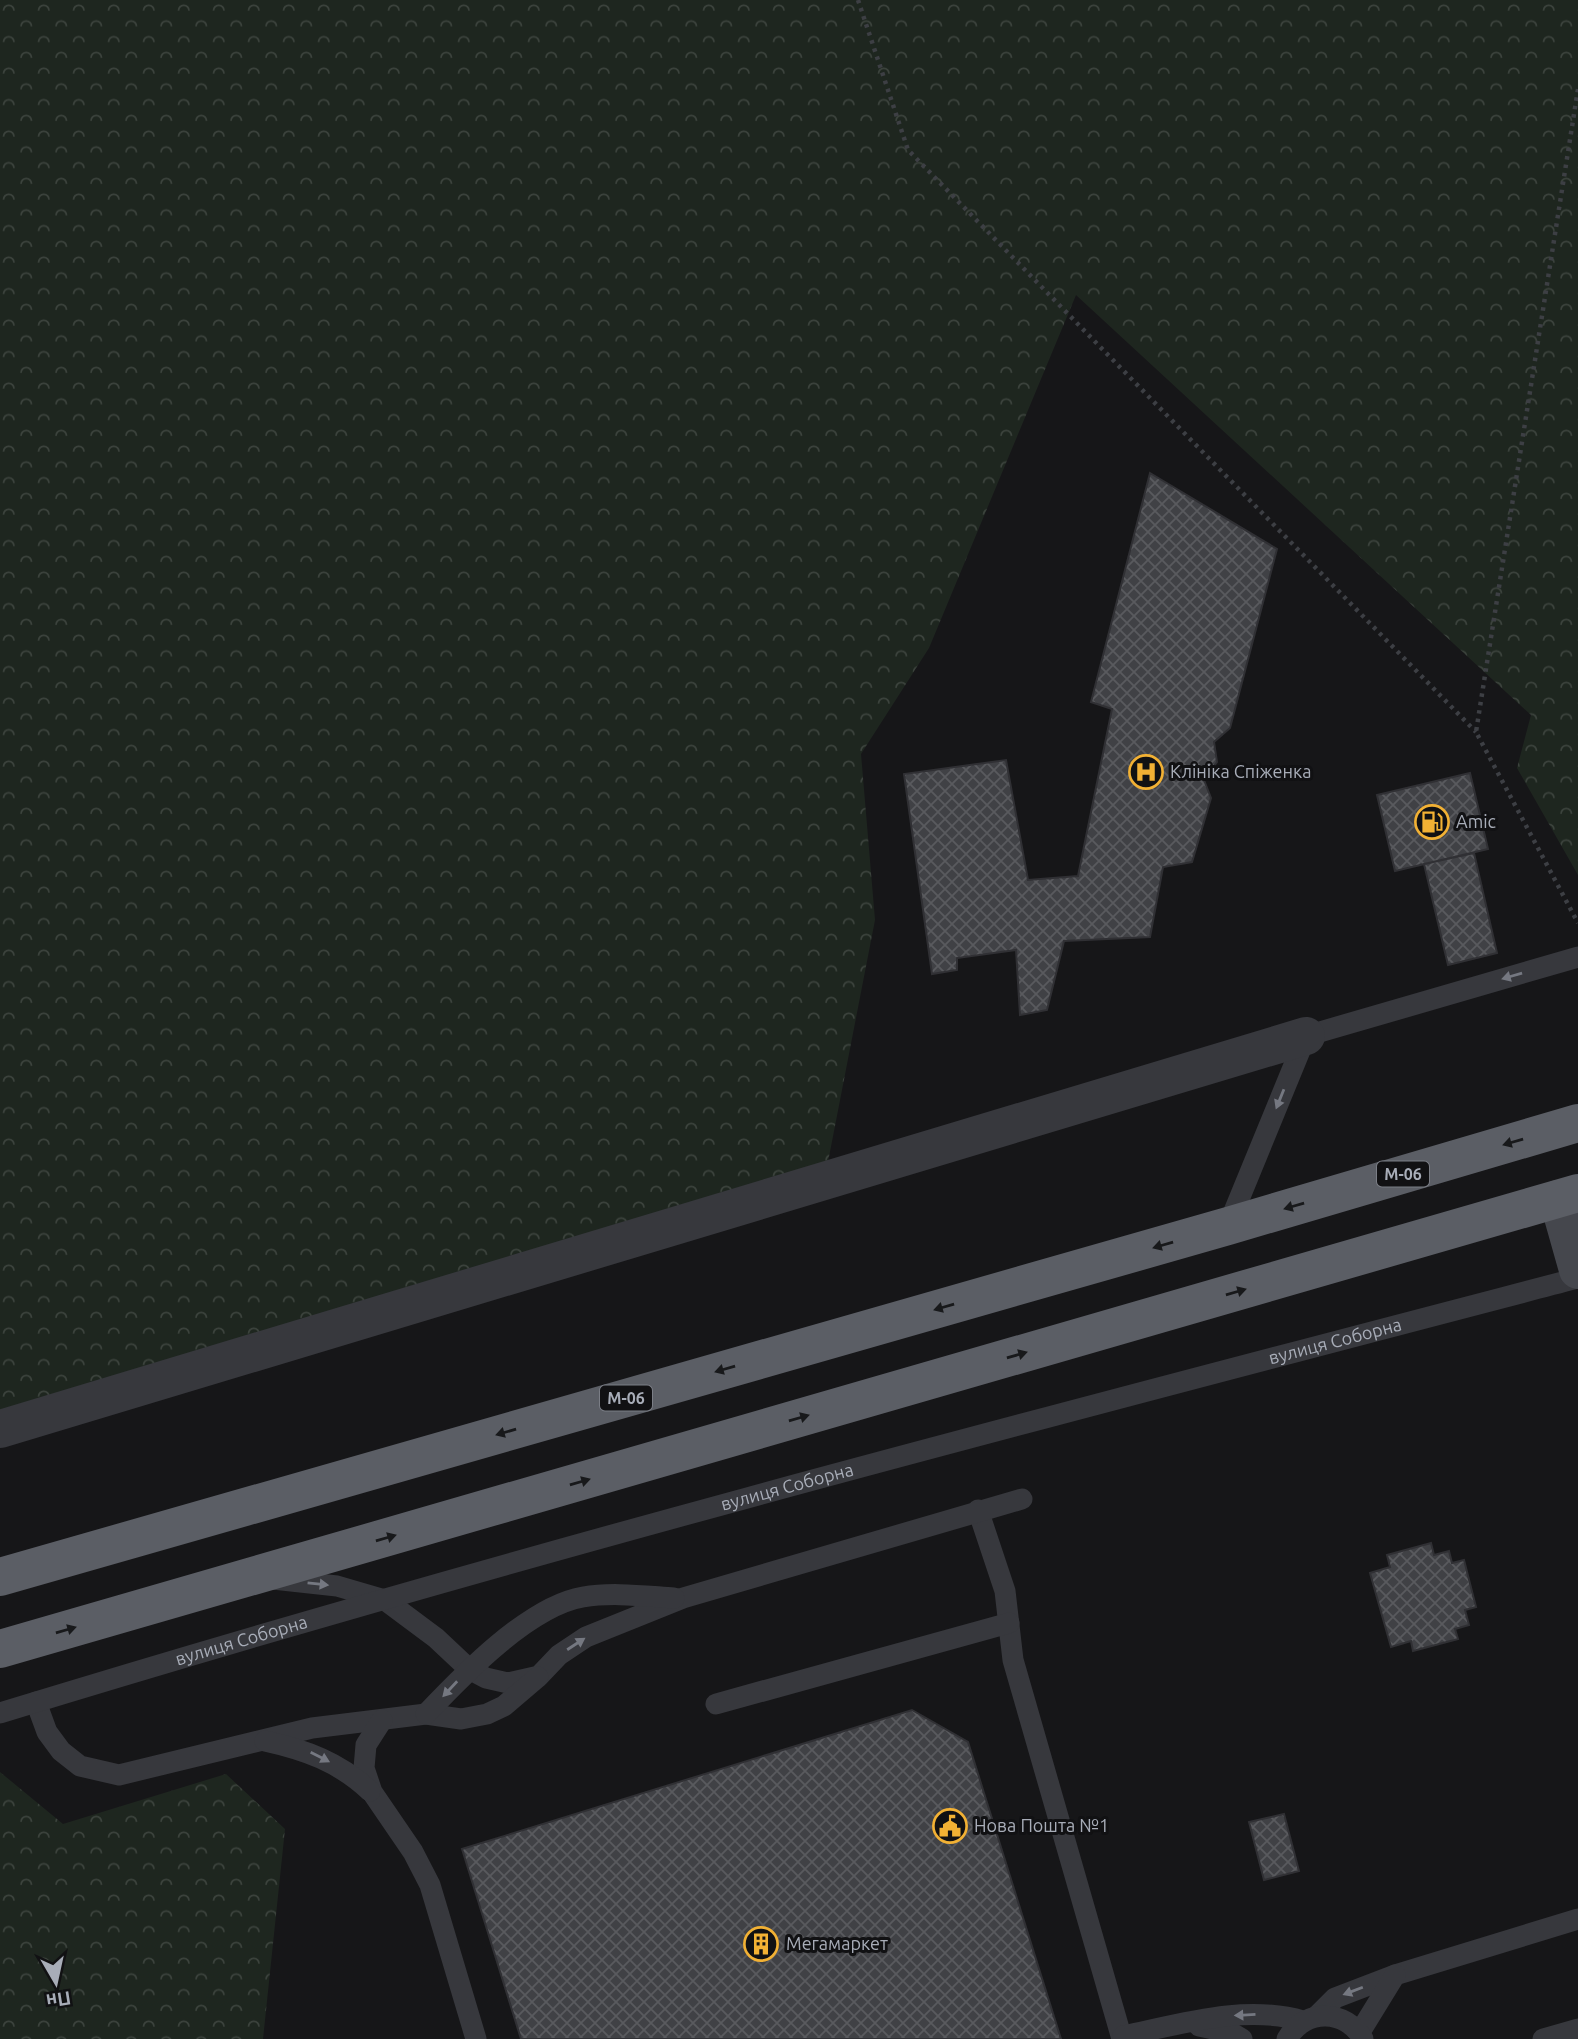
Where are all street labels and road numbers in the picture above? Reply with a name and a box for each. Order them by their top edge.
road number: М-06 [1377,1162,1429,1186]
street label: вулиця Соборна [1266,1314,1404,1368]
road number: М-06 [600,1386,652,1410]
street label: вулиця Соборна [718,1459,856,1514]
street label: вулиця Соборна [173,1611,309,1669]

